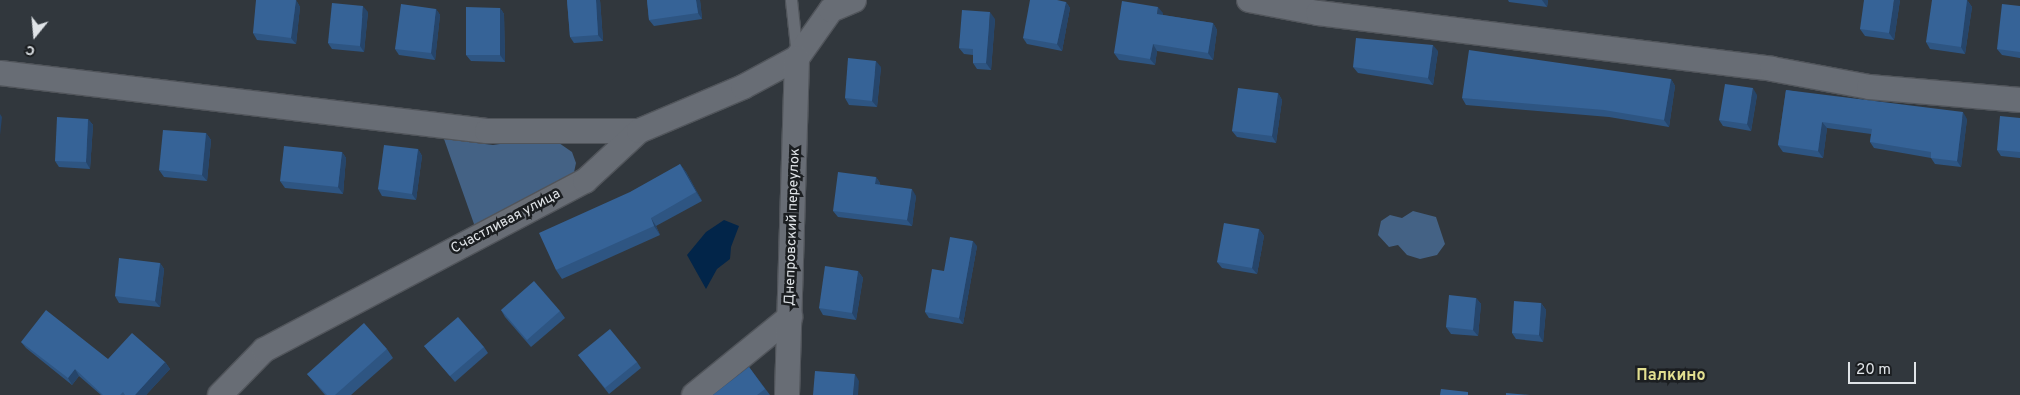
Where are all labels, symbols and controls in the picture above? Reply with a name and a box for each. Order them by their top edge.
north arrow [10,10,60,60]
text: С [24,40,37,59]
street label: Днепровский переулок [782,148,804,306]
street label: Счастливая улица [448,186,564,258]
scale bar [1850,352,1918,384]
text: 20 m [1856,361,1891,380]
district label: Палкино [1636,366,1706,386]

